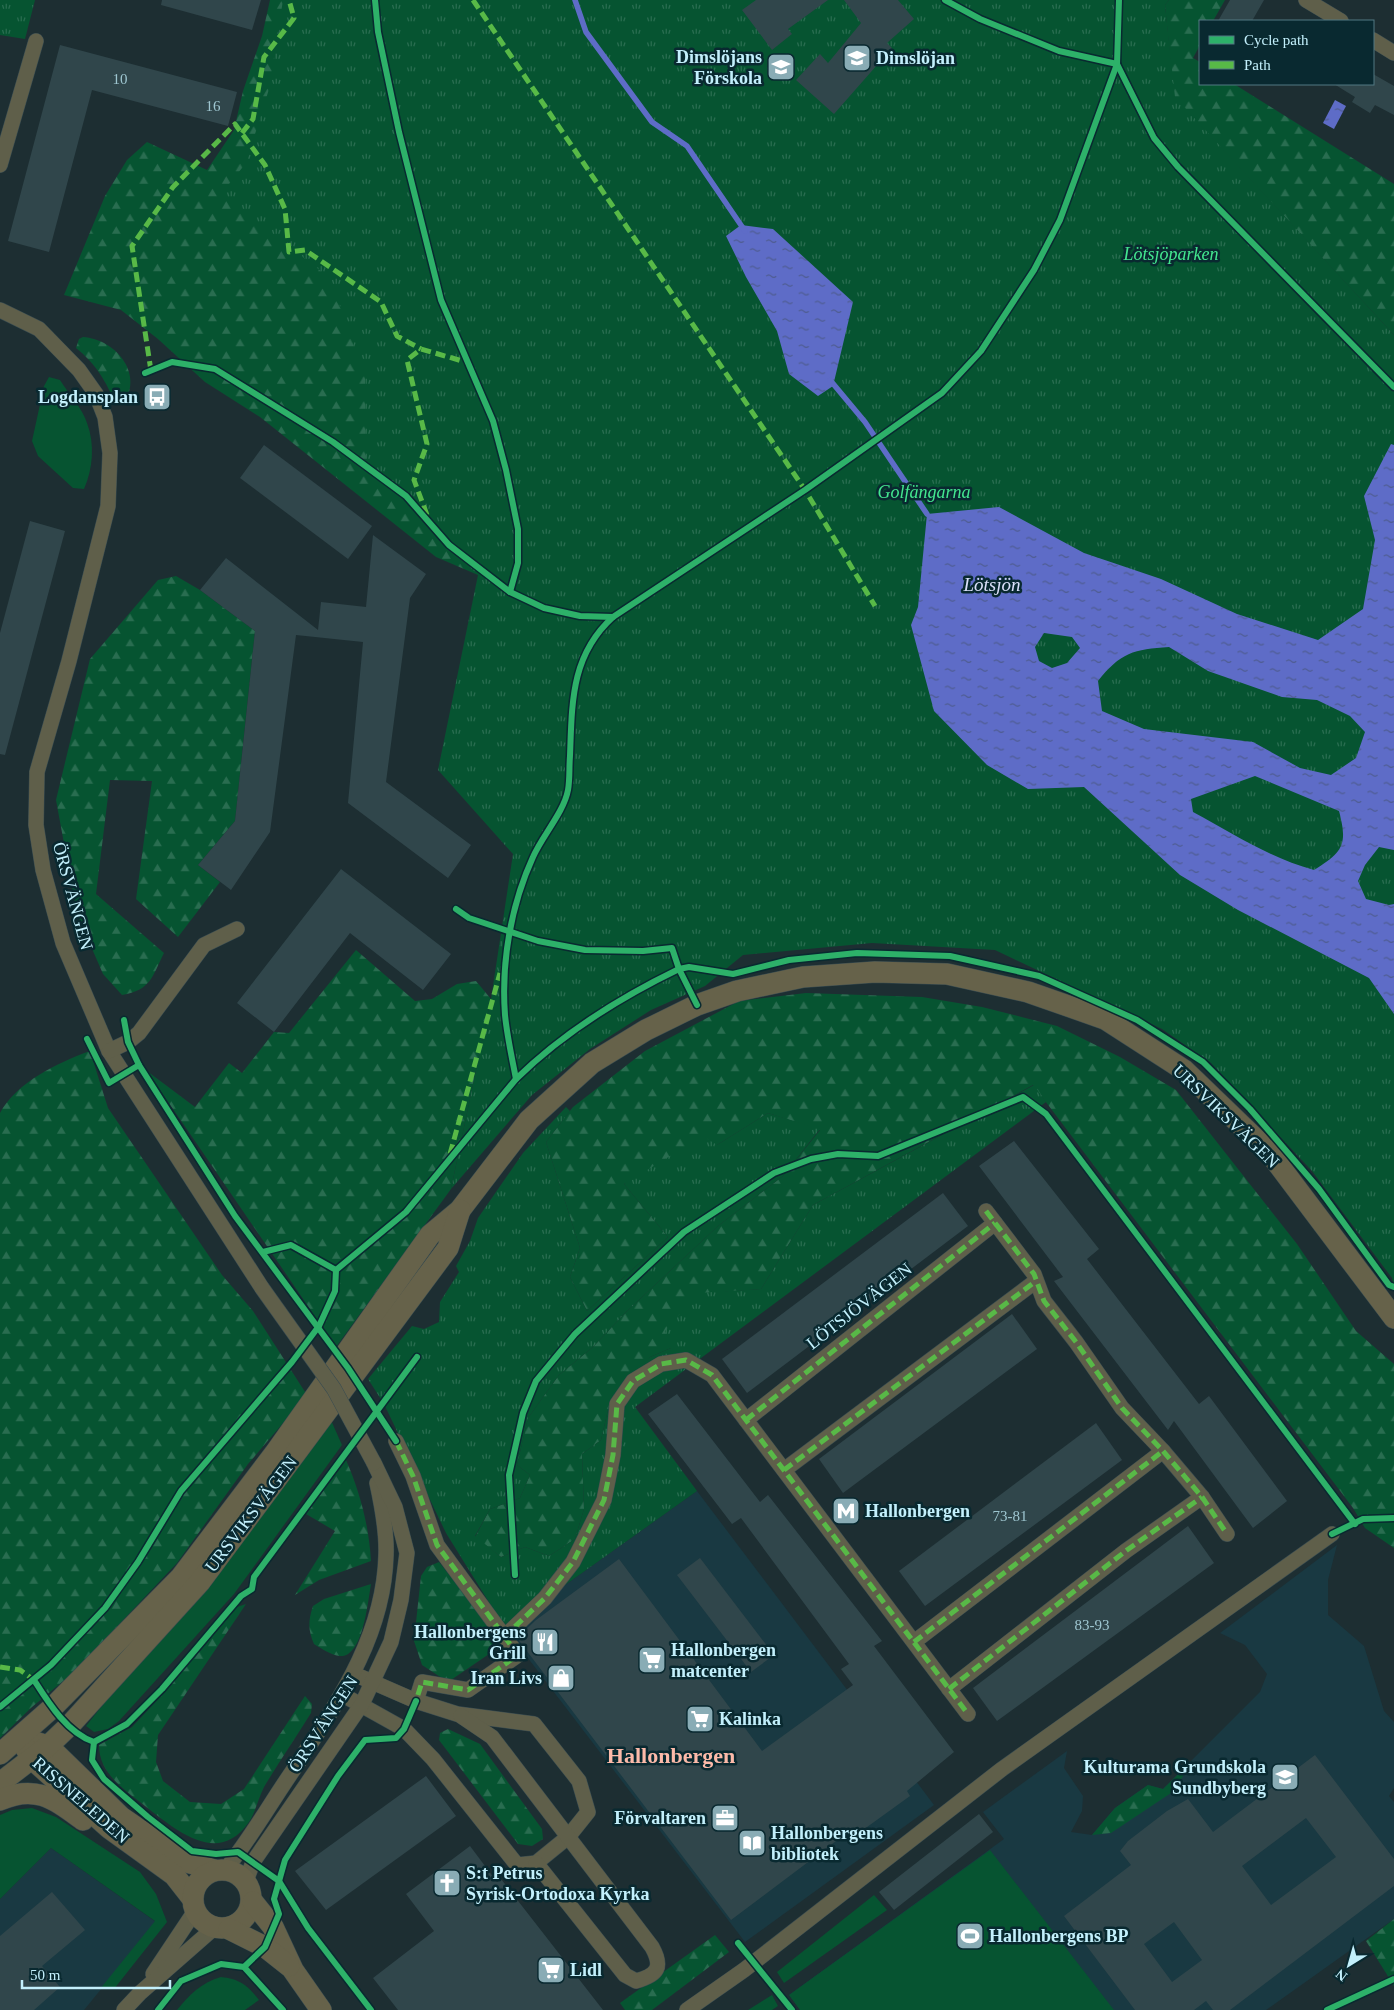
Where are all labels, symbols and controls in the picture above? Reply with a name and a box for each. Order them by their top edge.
legend [1199,20,1374,85]
text: Cycle path [1244,32,1309,48]
school or university icon: Dimslöjan [842,43,872,73]
place label: Dimslöjans Förskola [676,47,762,88]
place label: Dimslöjan [876,48,955,68]
school or university icon: Dimslöjans Förskola [766,52,796,82]
text: Path [1244,57,1271,73]
house number: 10 [113,71,128,87]
house number: 16 [206,98,221,114]
park label: Lötsjöparken [1122,244,1219,264]
bus stop icon: Logdansplan [142,382,172,412]
place label: Logdansplan [38,387,138,407]
park label: Golfängarna [877,482,971,502]
water label: Lötsjön [962,574,1021,595]
street label: ÖRSVÄNGEN [49,840,97,952]
street label: URSVIKSVÄGEN [1169,1060,1283,1172]
street label: LÖTSJÖVÄGEN [802,1259,916,1353]
street label: URSVIKSVÄGEN [201,1452,301,1576]
metro station icon: Hallonbergen [831,1496,861,1526]
place label: Hallonbergen [865,1501,970,1521]
house number: 73-81 [993,1508,1028,1524]
house number: 83-93 [1075,1617,1110,1633]
place label: Hallonbergens Grill [414,1622,526,1663]
restaurant icon: Hallonbergens Grill [530,1627,560,1657]
place label: Hallonbergen matcenter [671,1640,776,1681]
supermarket icon: Hallonbergen matcenter [637,1645,667,1675]
shop icon: Iran Livs [546,1663,576,1693]
place label: Iran Livs [470,1668,542,1688]
street label: ÖRSVÄNGEN [284,1672,362,1776]
supermarket icon: Kalinka [685,1704,715,1734]
place label: Kalinka [719,1709,781,1729]
district label: Hallonbergen [607,1743,735,1768]
street label: RISSNELEDEN [29,1753,133,1847]
place label: Kulturama Grundskola Sundbyberg [1083,1757,1266,1798]
school or university icon: Kulturama Grundskola Sundbyberg [1270,1762,1300,1792]
office icon: Förvaltaren [710,1803,740,1833]
place label: Förvaltaren [614,1808,706,1828]
place label: Hallonbergens bibliotek [771,1823,883,1864]
library icon: Hallonbergens bibliotek [737,1828,767,1858]
place label: S:t Petrus Syrisk-Ortodoxa Kyrka [466,1863,650,1904]
church icon: S:t Petrus Syrisk-Ortodoxa Kyrka [432,1868,462,1898]
sports icon: Hallonbergens BP [955,1921,985,1951]
place label: Hallonbergens BP [989,1926,1129,1946]
north arrow [1324,1940,1374,1990]
supermarket icon: Lidl [536,1955,566,1985]
scale bar [22,1958,170,1990]
place label: Lidl [570,1960,602,1980]
text: N [1333,1966,1350,1984]
text: 50 m [30,1967,61,1983]

